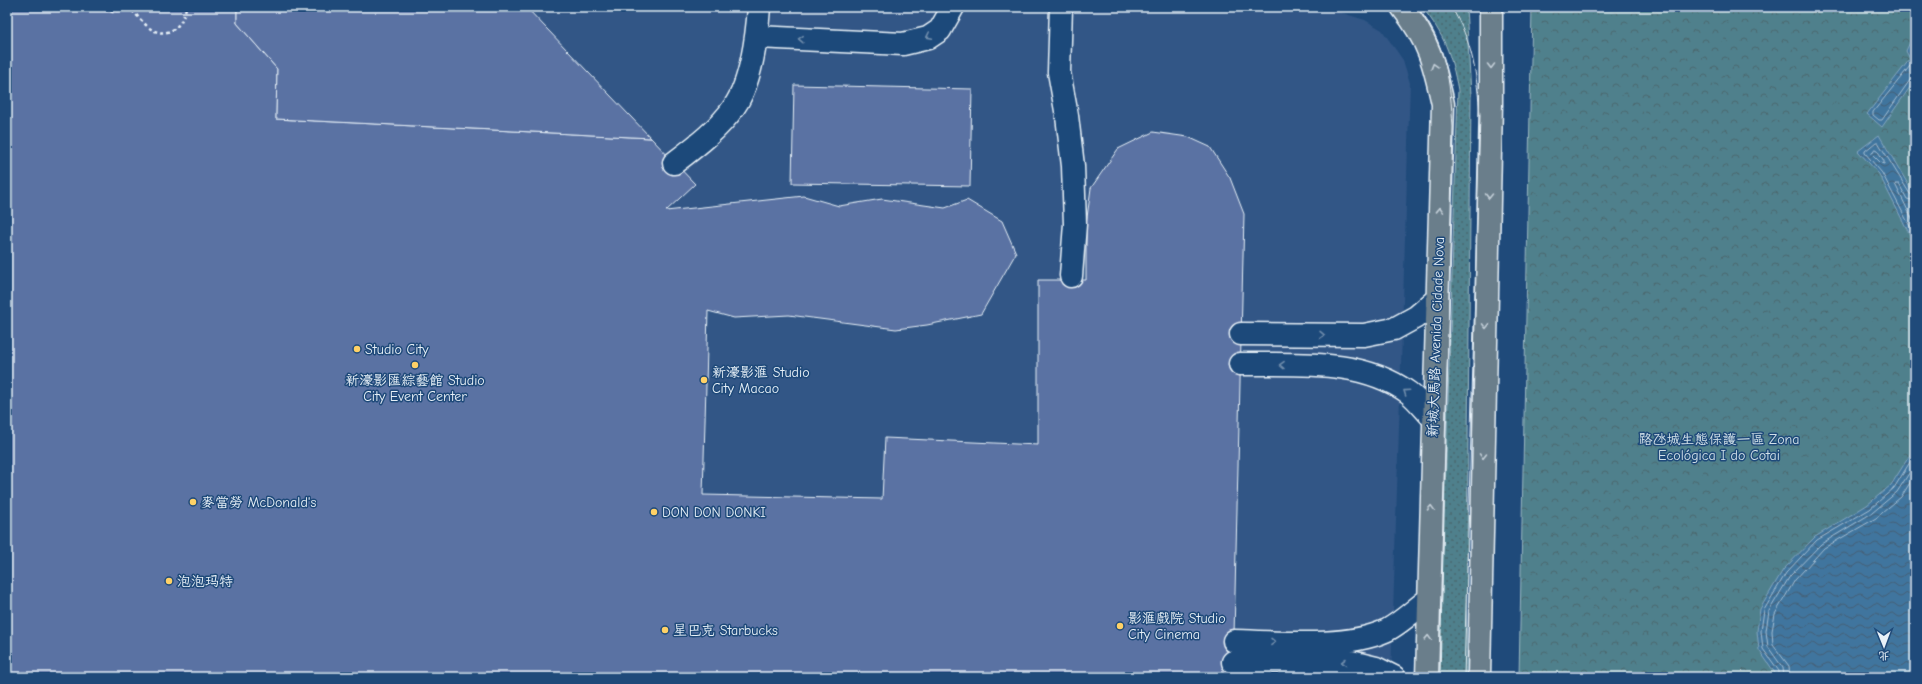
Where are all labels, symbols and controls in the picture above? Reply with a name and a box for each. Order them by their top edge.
one-way arrow [926,31,934,39]
one-way arrow [798,35,804,44]
one-way arrow [1430,63,1439,70]
one-way arrow [1487,63,1495,69]
one-way arrow [1485,193,1493,199]
one-way arrow [1436,207,1444,213]
street label: 新城大馬路 Avenida Cidade Nova [1424,237,1448,437]
one-way arrow [1482,323,1490,329]
one-way arrow [1319,331,1325,339]
place label: Studio City [365,341,429,358]
marker: Studio City [352,344,362,354]
marker: 新濠影匯綜藝館 Studio City Event Center [410,360,420,370]
one-way arrow [1279,361,1285,369]
place label: 新濠影滙 Studio City Macao [712,364,810,397]
place label: 新濠影匯綜藝館 Studio City Event Center [345,372,485,405]
marker: 新濠影滙 Studio City Macao [699,375,709,385]
one-way arrow [1403,389,1410,397]
park label: 路氹城生態保護一區 Zona Ecológica I do Cotai [1638,431,1800,464]
one-way arrow [1479,453,1488,459]
place label: 麥當勞 McDonald's [201,494,317,511]
marker: 麥當勞 McDonald's [188,497,198,507]
place label: DON DON DONKI [662,504,766,521]
one-way arrow [1427,505,1436,511]
marker: DON DON DONKI [649,507,659,517]
place label: 泡泡玛特 [177,573,233,590]
marker: 泡泡玛特 [164,576,174,586]
place label: 影滙戲院 Studio City Cinema [1128,610,1226,643]
marker: 影滙戲院 Studio City Cinema [1115,621,1125,631]
place label: 星巴克 Starbucks [673,622,778,639]
marker: 星巴克 Starbucks [660,625,670,635]
north arrow [1864,626,1904,666]
one-way arrow [1424,635,1432,641]
one-way arrow [1270,638,1276,646]
text: 北 [1879,649,1890,662]
one-way arrow [1341,658,1347,666]

